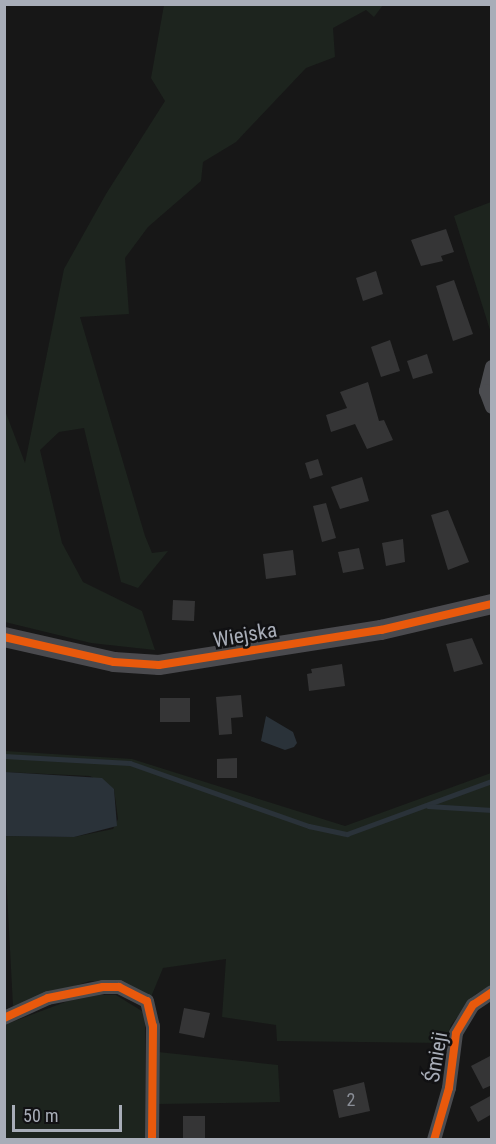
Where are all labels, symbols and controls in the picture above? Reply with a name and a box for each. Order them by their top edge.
street label: Wiejska [211,617,279,653]
street label: Śmieji [419,1030,453,1084]
house number: 2 [347,1089,355,1111]
scale bar [15,1093,124,1131]
text: 50 m [23,1105,58,1126]

